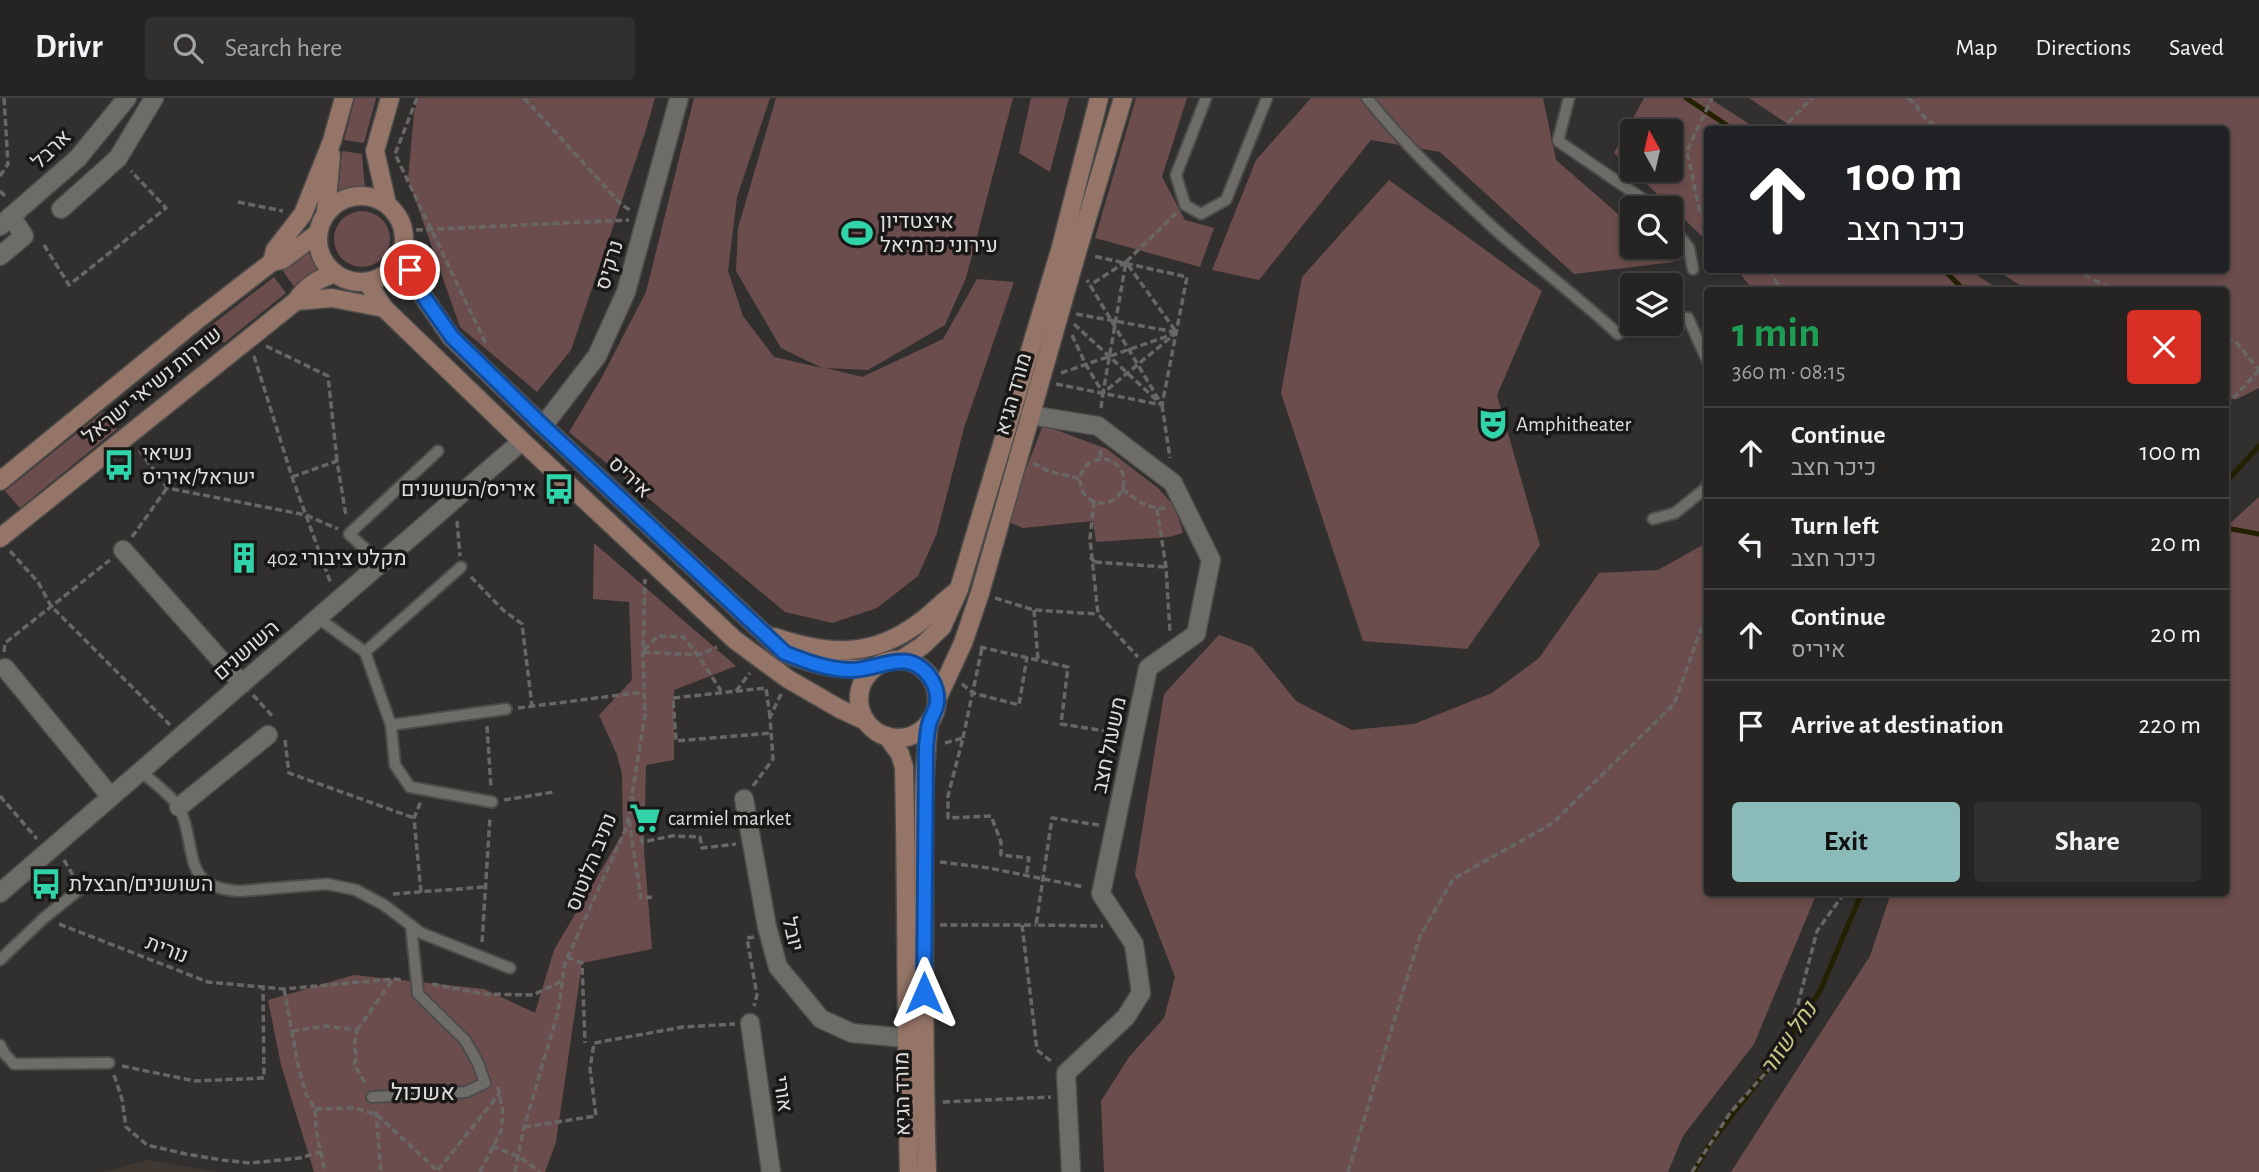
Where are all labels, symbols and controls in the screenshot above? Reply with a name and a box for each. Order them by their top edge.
search box [145,17,635,80]
icon: search [169,29,207,67]
text: Drivr [35,31,103,64]
text: Search here [225,35,342,61]
text: Map [1955,36,1997,60]
text: Directions [2035,36,2131,60]
text: Saved [2169,36,2224,60]
north arrow [1620,119,1684,182]
map controls [1620,119,1683,336]
street label: ארבל [28,126,75,173]
text: 100 m [1847,151,1963,200]
icon: ahead [1732,154,1823,245]
button: search [1620,196,1683,259]
place label: איצטדיון עירוני כרמיאל [880,211,998,256]
text: כיכר חצב [1847,214,1966,246]
sports icon: איצטדיון עירוני כרמיאל [840,216,874,250]
street label: נרקיס [592,238,627,292]
pin [380,240,440,300]
icon: arrive [391,251,429,289]
button: layers [1620,273,1683,336]
button: close [2127,310,2201,384]
text: 1 min [1732,312,1821,354]
street label: שדרות נשיאי ישראל [79,323,226,448]
street label: מורד הגיא [992,351,1035,438]
text: 360 m · 08:15 [1732,361,1845,384]
theatre icon: Amphitheater [1476,407,1510,441]
place label: Amphitheater [1516,414,1632,435]
text: Continue [1791,422,1886,448]
icon: ahead [1732,434,1770,472]
text: 100 m [2140,439,2201,465]
place label: נשיאי ישראל/איריס [142,443,255,488]
bus stop icon: נשיאי ישראל/איריס [102,448,136,482]
street label: איריס [604,453,655,502]
text: כיכר חצב [1791,457,1876,480]
bus stop icon: איריס/השושנים [542,472,576,506]
place label: איריס/השושנים [401,479,536,500]
text: Turn left [1791,513,1879,539]
icon: left [1732,525,1770,563]
text: 20 m [2150,530,2201,556]
building icon: מקלט ציבורי 402 [227,541,261,575]
place label: מקלט ציבורי 402 [267,548,407,569]
text: כיכר חצב [1791,548,1876,571]
text: Continue [1791,604,1886,630]
street label: השושנים [210,616,283,684]
icon: ahead [1732,616,1770,654]
text: 20 m [2150,621,2201,647]
text: איריס [1791,639,1846,662]
street label: משעול חצב [1089,695,1130,795]
icon: arrive [1732,707,1770,745]
text: Arrive at destination [1791,712,2004,738]
text: 220 m [2139,712,2201,738]
supermarket icon: carmiel market [628,801,662,835]
button: Exit [1732,802,1960,882]
button: Share [1974,802,2201,882]
place label: carmiel market [668,808,791,829]
street label: נתיב הלוטוס [562,810,621,914]
bus stop icon: השושנים/חבצלת [29,867,63,901]
place label: השושנים/חבצלת [69,874,213,895]
street label: יובל [778,915,807,953]
street label: נורית [143,932,191,967]
position arrow [887,956,961,1030]
water label: נחל שזור [1757,997,1823,1079]
street label: מורד הגיא [891,1052,914,1136]
street label: אורי [770,1075,795,1114]
district label: אשכול [391,1082,455,1105]

